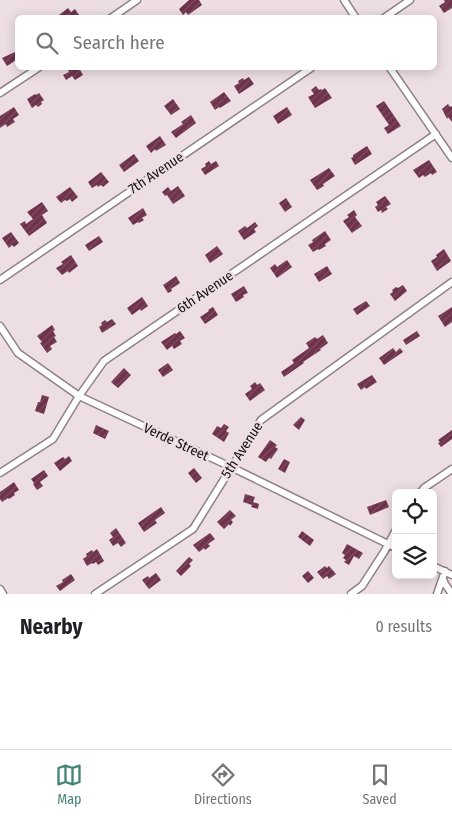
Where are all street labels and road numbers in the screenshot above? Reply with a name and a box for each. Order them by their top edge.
street label: 7th Avenue [125,148,187,198]
street label: 6th Avenue [174,267,236,317]
street label: Verde Street [141,419,212,465]
street label: 5th Avenue [218,419,267,481]

